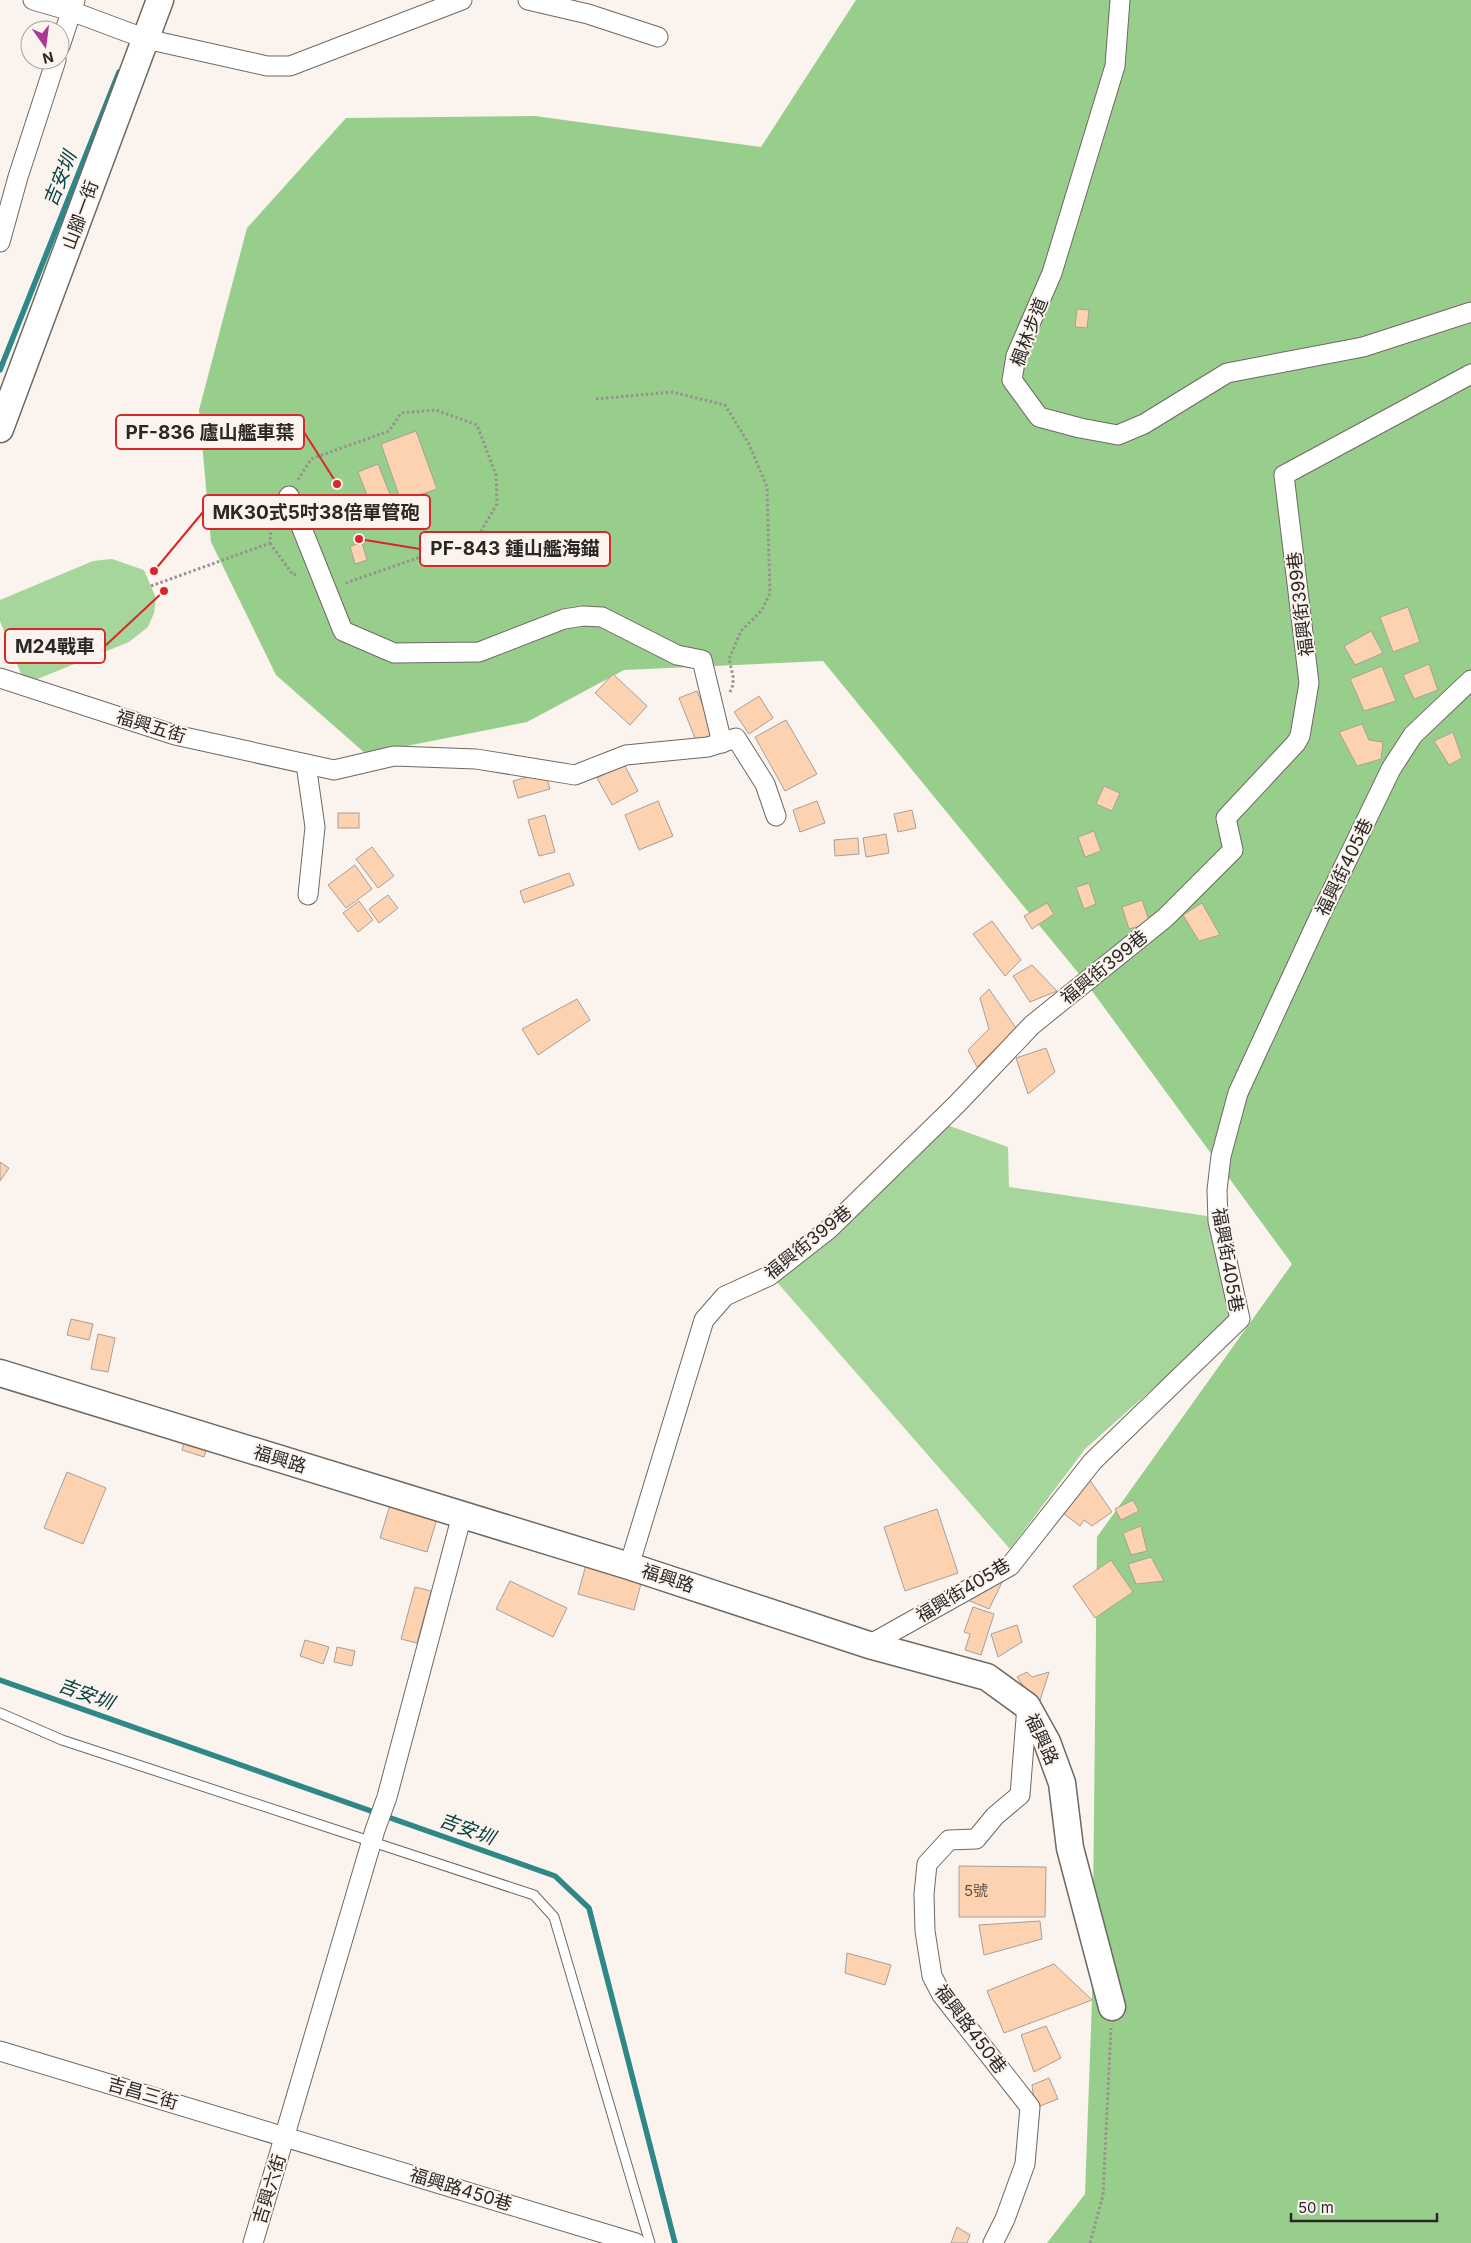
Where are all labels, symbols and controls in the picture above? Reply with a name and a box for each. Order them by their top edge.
north arrow [20,20,70,70]
text: N [41,49,55,68]
water label: 吉安圳 [39,145,82,210]
street label: 山腳一街 [58,178,102,252]
street label: 楓林步道 [1006,295,1052,369]
callout: PF-836 廬山艦車葉 [116,415,304,449]
text: PF-836 廬山艦車葉 [126,421,294,444]
callout: MK30式5吋38倍單管砲 [203,495,430,529]
text: MK30式5吋38倍單管砲 [212,501,420,524]
callout: PF-843 鍾山艦海錨 [420,532,610,566]
text: PF-843 鍾山艦海錨 [430,537,600,560]
street label: 福興街399巷 [1283,550,1317,658]
callout: M24戰車 [5,629,105,663]
text: M24戰車 [15,635,95,658]
street label: 福興五街 [114,705,188,747]
street label: 福興街405巷 [1311,815,1377,919]
street label: 福興街399巷 [1056,926,1152,1008]
street label: 福興街399巷 [760,1201,856,1283]
street label: 福興街405巷 [1208,1206,1248,1314]
street label: 福興路 [251,1441,309,1477]
street label: 福興街405巷 [912,1554,1014,1626]
street label: 福興路 [639,1560,697,1596]
water label: 吉安圳 [55,1673,120,1716]
street label: 福興路 [1021,1710,1063,1768]
water label: 吉安圳 [436,1808,501,1851]
house number: 5號 [964,1881,988,1900]
street label: 福興路450巷 [931,1980,1011,2078]
street label: 吉昌三街 [106,2073,180,2113]
street label: 吉興六街 [248,2152,290,2226]
street label: 福興路450巷 [407,2163,515,2215]
scale bar [1291,2190,1437,2222]
text: 50 m [1298,2198,1334,2217]

